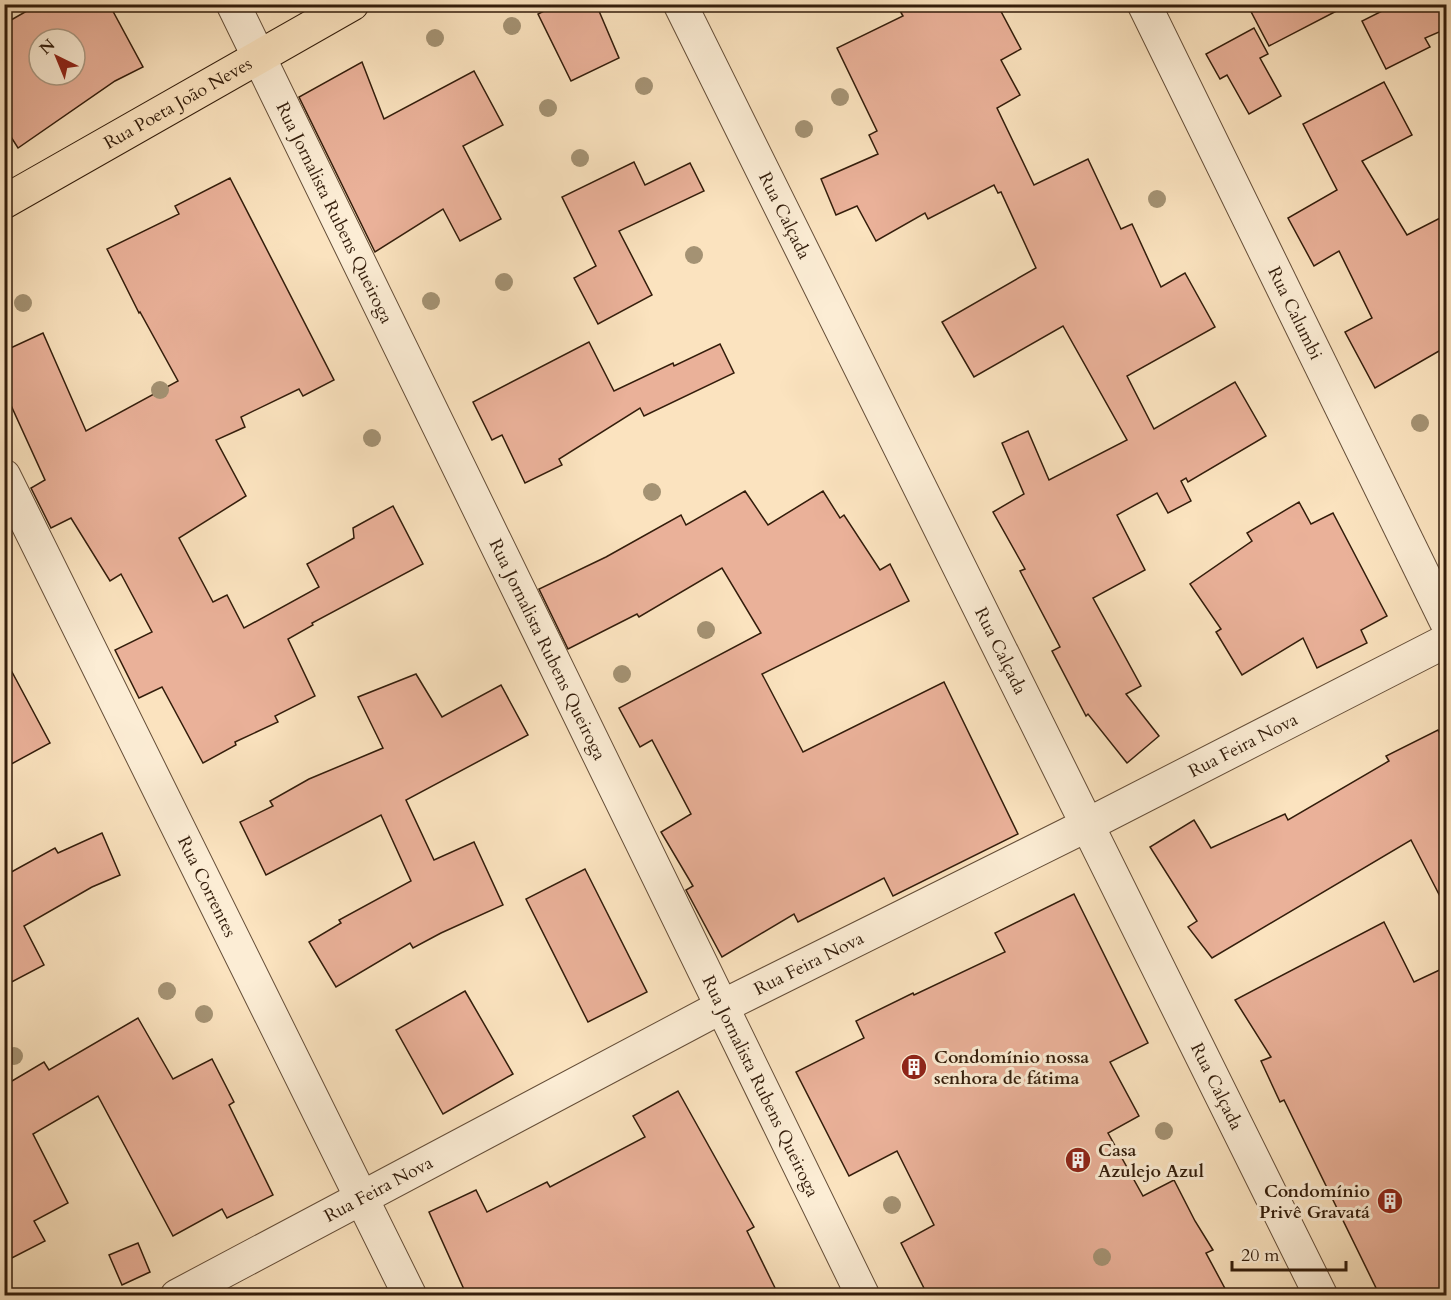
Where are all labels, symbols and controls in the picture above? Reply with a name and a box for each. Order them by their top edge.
north arrow [27,27,87,87]
text: N [35,34,60,60]
street label: Rua Poeta João Neves [99,51,257,156]
street label: Rua Jornalista Rubens Queiroga [270,98,399,328]
street label: Rua Calçada [752,168,817,264]
street label: Rua Calumbi [1261,262,1328,364]
street label: Rua Jornalista Rubens Queiroga [483,535,612,765]
street label: Rua Calçada [968,603,1033,699]
street label: Rua Feira Nova [1184,707,1302,784]
street label: Rua Correntes [171,832,242,941]
street label: Rua Feira Nova [750,926,868,1002]
street label: Rua Jornalista Rubens Queiroga [696,971,825,1202]
street label: Rua Calçada [1184,1038,1249,1134]
place label: Condomínio nossa senhora de fátima [934,1045,1089,1091]
building icon: Condomínio nossa senhora de fátima [899,1052,929,1082]
place label: Casa Azulejo Azul [1098,1138,1204,1184]
building icon: Casa Azulejo Azul [1063,1145,1093,1175]
street label: Rua Feira Nova [320,1150,437,1229]
place label: Condomínio Privê Gravatá [1259,1179,1370,1225]
building icon: Condomínio Privê Gravatá [1375,1186,1405,1216]
scale bar [1232,1234,1346,1272]
text: 20 m [1241,1243,1280,1268]

